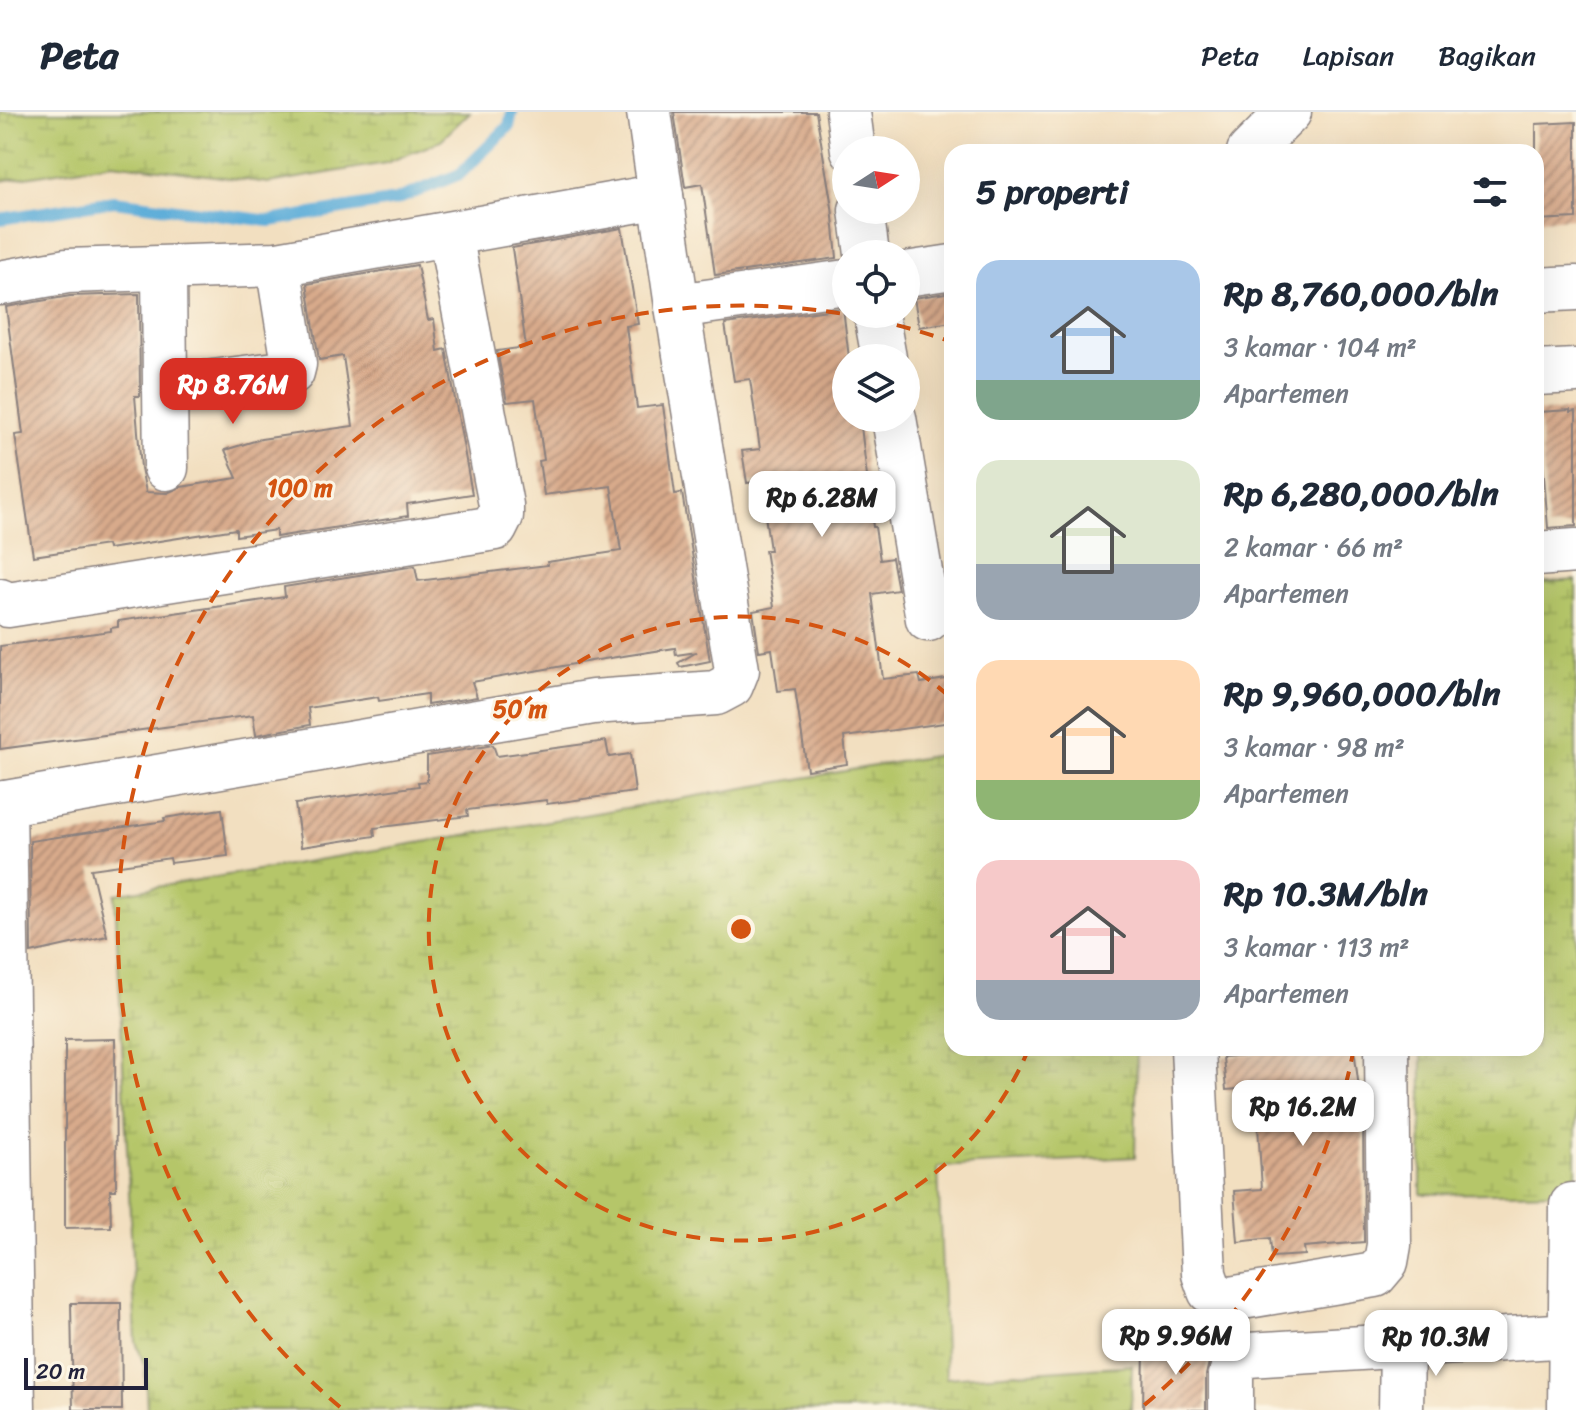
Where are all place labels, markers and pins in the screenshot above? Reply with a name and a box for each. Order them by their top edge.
pin: Rp 8.76M [150,358,316,426]
pin: Rp 6.28M [739,471,905,539]
centre of rings [727,915,755,943]
pin: Rp 16.2M [1220,1080,1386,1148]
pin: Rp 9.96M [1093,1309,1259,1377]
pin: Rp 10.3M [1353,1310,1519,1378]

